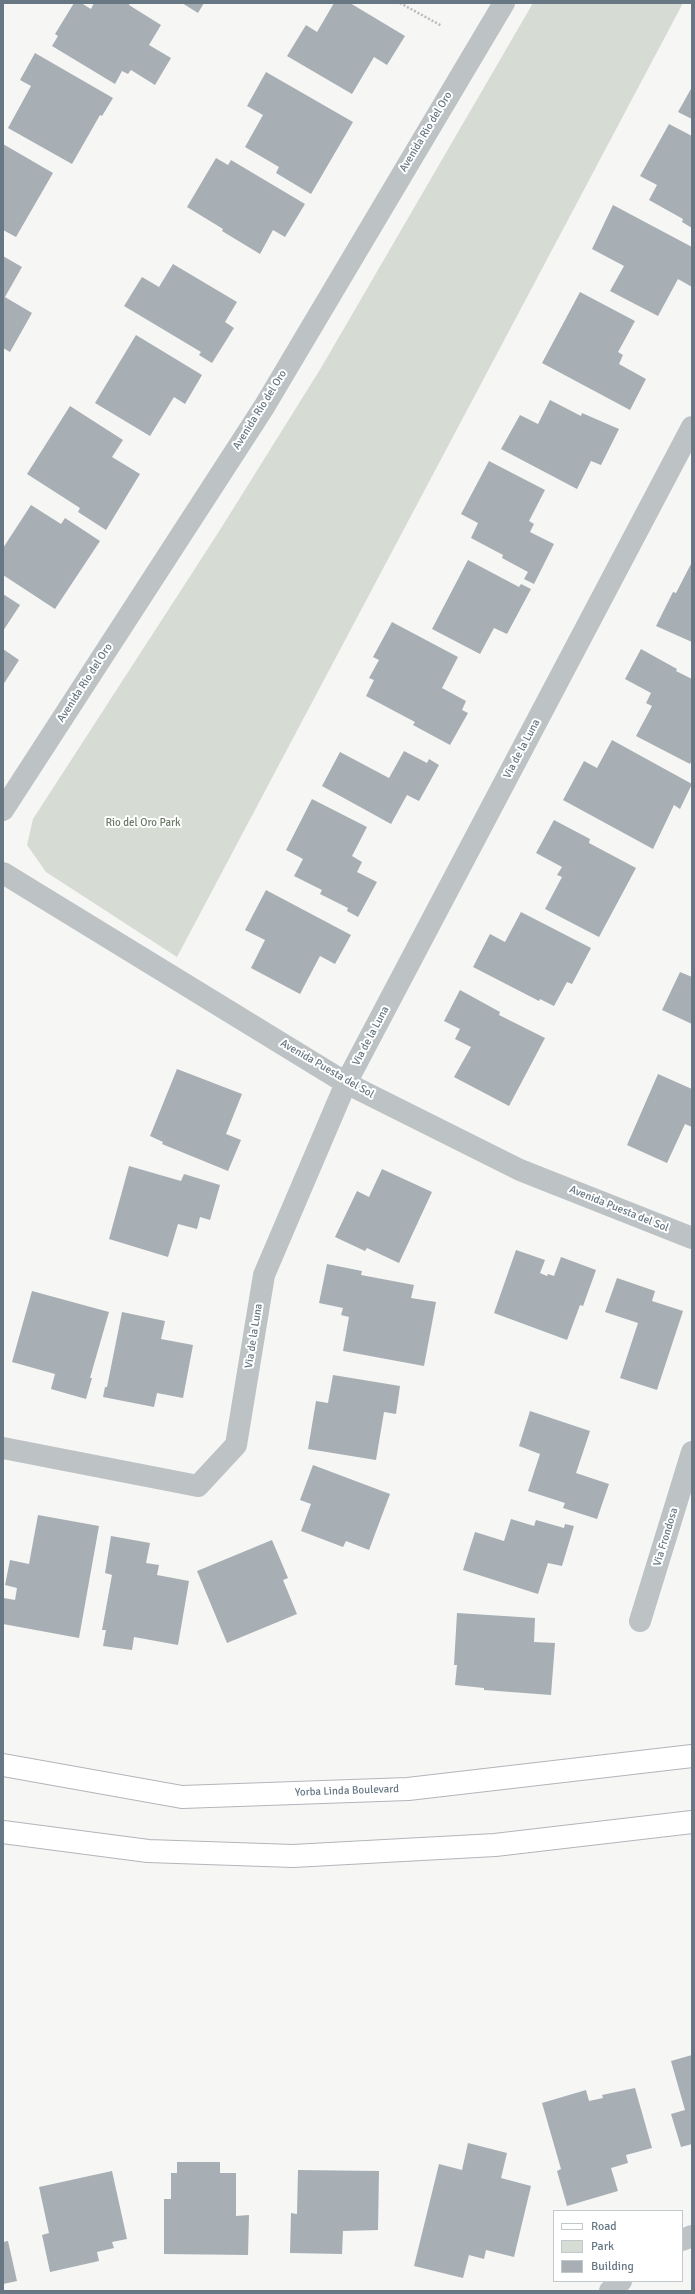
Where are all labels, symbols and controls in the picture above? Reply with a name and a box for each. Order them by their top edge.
street label: Avenida Rio del Oro [397,90,455,174]
street label: Avenida Rio del Oro [230,368,290,452]
street label: Avenida Rio del Oro [55,641,115,725]
street label: Via de la Luna [501,717,543,781]
park label: Rio del Oro Park [105,816,181,830]
street label: Via de la Luna [350,1004,392,1068]
street label: Avenida Puesta del Sol [278,1037,376,1101]
street label: Avenida Puesta del Sol [567,1183,671,1235]
street label: Via de la Luna [242,1303,266,1369]
street label: Via Frondosa [651,1506,681,1568]
street label: Yorba Linda Boulevard [295,1783,399,1799]
legend [553,2210,683,2282]
text: Road [591,2219,617,2234]
text: Park [591,2239,614,2254]
text: Building [591,2259,634,2274]

